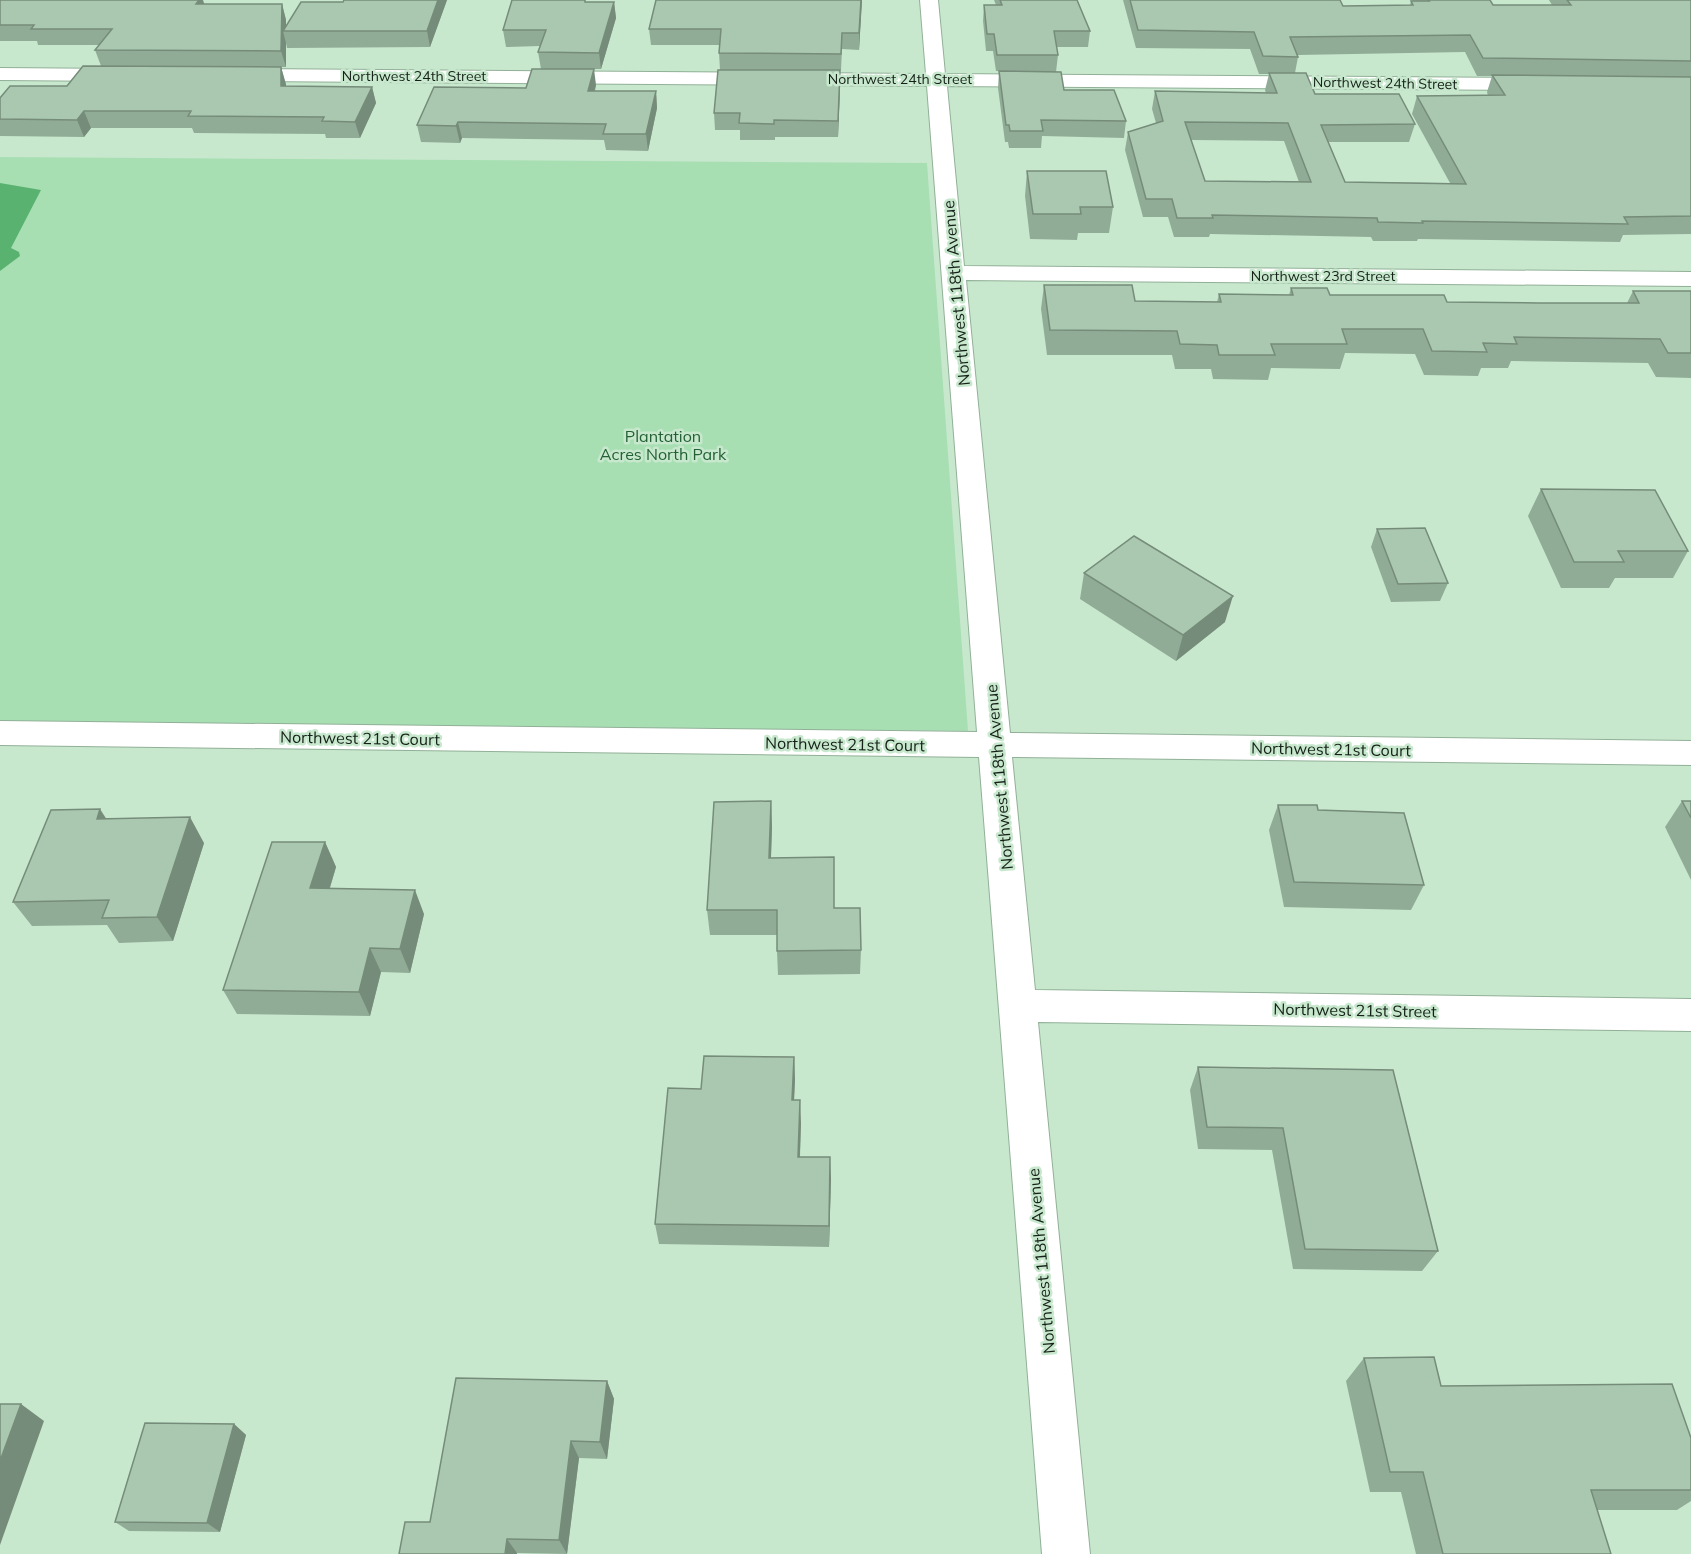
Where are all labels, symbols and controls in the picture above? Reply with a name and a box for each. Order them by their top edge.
street label: Northwest 24th Street [342,67,486,85]
street label: Northwest 24th Street [828,70,972,88]
street label: Northwest 24th Street [1313,73,1457,93]
street label: Northwest 118th Avenue [938,199,974,387]
street label: Northwest 23rd Street [1251,267,1395,285]
park label: Plantation Acres North Park [600,426,727,464]
street label: Northwest 118th Avenue [981,683,1017,871]
street label: Northwest 21st Court [280,727,440,749]
street label: Northwest 21st Court [765,733,925,755]
street label: Northwest 21st Court [1251,738,1411,760]
street label: Northwest 21st Street [1273,999,1437,1021]
street label: Northwest 118th Avenue [1023,1167,1059,1355]

